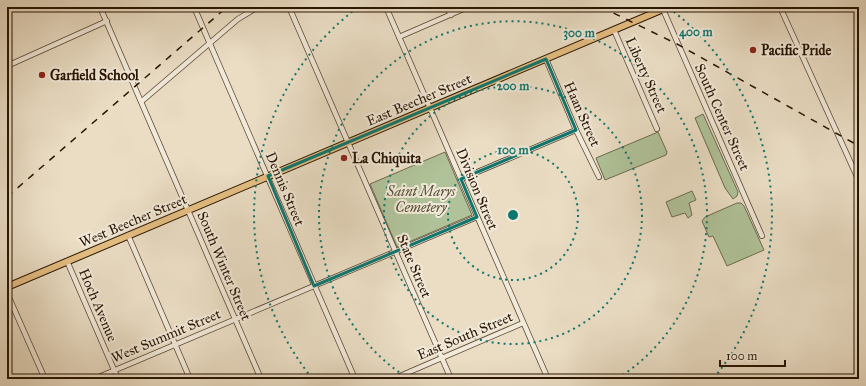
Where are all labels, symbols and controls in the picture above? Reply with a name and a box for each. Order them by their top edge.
text: 400 m [679,25,714,40]
text: 300 m [563,26,596,41]
street label: Liberty Street [622,34,670,116]
place label: Pacific Pride [761,42,831,59]
marker: Pacific Pride [748,45,758,55]
street label: South Center Street [691,61,753,173]
place label: Garfield School [50,67,140,84]
marker: Garfield School [37,70,47,80]
street label: East Beecher Street [364,70,474,130]
text: 200 m [497,79,530,93]
street label: Haan Street [560,79,604,149]
text: 100 m [497,143,530,157]
street label: Division Street [452,146,502,232]
street label: Dennis Street [262,149,308,229]
place label: La Chiquita [352,150,422,168]
marker: La Chiquita [339,153,349,163]
park label: Saint Marys Cemetery [386,183,456,216]
street label: West Beecher Street [77,191,189,251]
centre of rings [506,208,520,222]
street label: South Winter Street [193,209,255,323]
street label: State Street [393,232,435,300]
street label: Hoch Avenue [75,266,121,344]
street label: West Summit Street [109,305,223,367]
street label: East South Street [415,308,515,364]
scale bar [720,342,785,368]
text: 100 m [726,349,757,363]

